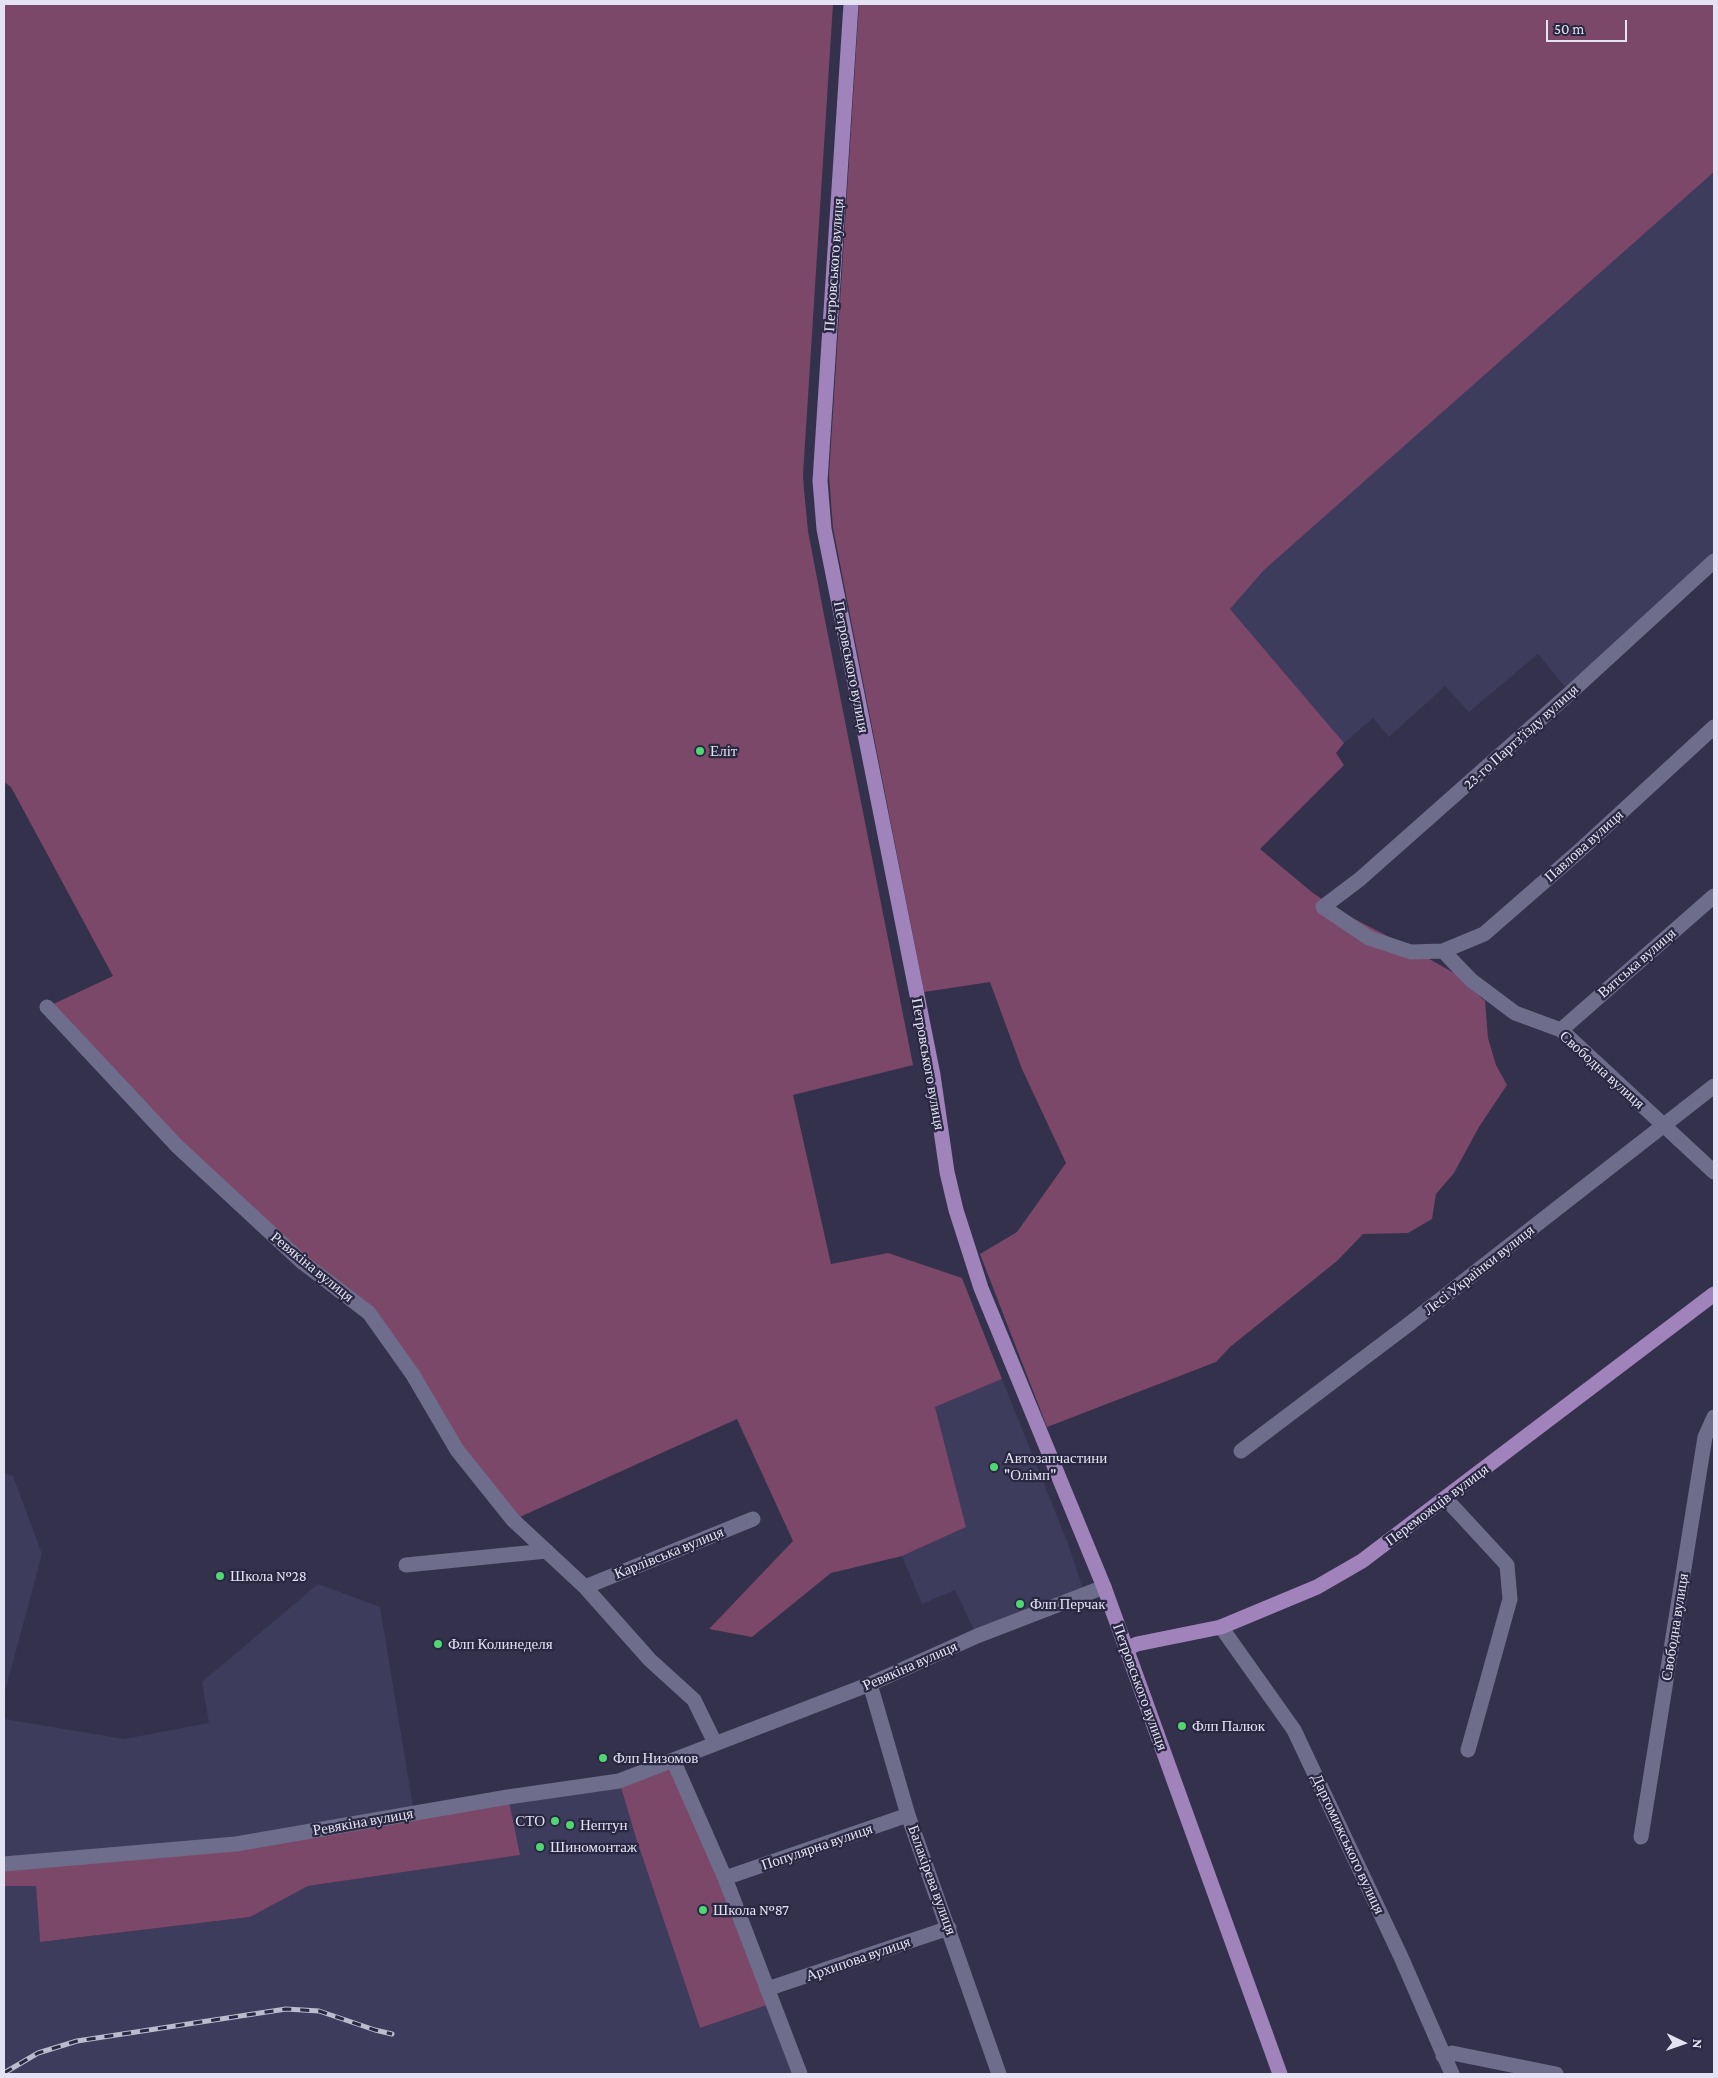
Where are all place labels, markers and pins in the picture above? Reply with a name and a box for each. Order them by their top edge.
place label: Еліт [710,742,737,760]
marker: Еліт [694,745,706,757]
place label: Автозапчастини "Олімп" [1004,1449,1107,1484]
marker: Автозапчастини "Олімп" [988,1461,1000,1473]
place label: Школа №28 [230,1567,307,1585]
marker: Школа №28 [214,1570,226,1582]
place label: Флп Перчак [1030,1595,1106,1613]
marker: Флп Перчак [1014,1598,1026,1610]
place label: Флп Колинеделя [448,1635,553,1653]
marker: Флп Колинеделя [432,1638,444,1650]
place label: Флп Палюк [1192,1717,1265,1735]
marker: Флп Палюк [1176,1720,1188,1732]
place label: Флп Низомов [613,1749,698,1767]
marker: Флп Низомов [597,1752,609,1764]
place label: СТО [515,1812,545,1830]
marker: СТО [549,1815,561,1827]
place label: Нептун [580,1816,627,1834]
marker: Нептун [564,1819,576,1831]
place label: Шиномонтаж [550,1838,637,1856]
marker: Шиномонтаж [534,1841,546,1853]
place label: Школа №87 [713,1901,789,1919]
marker: Школа №87 [697,1904,709,1916]

